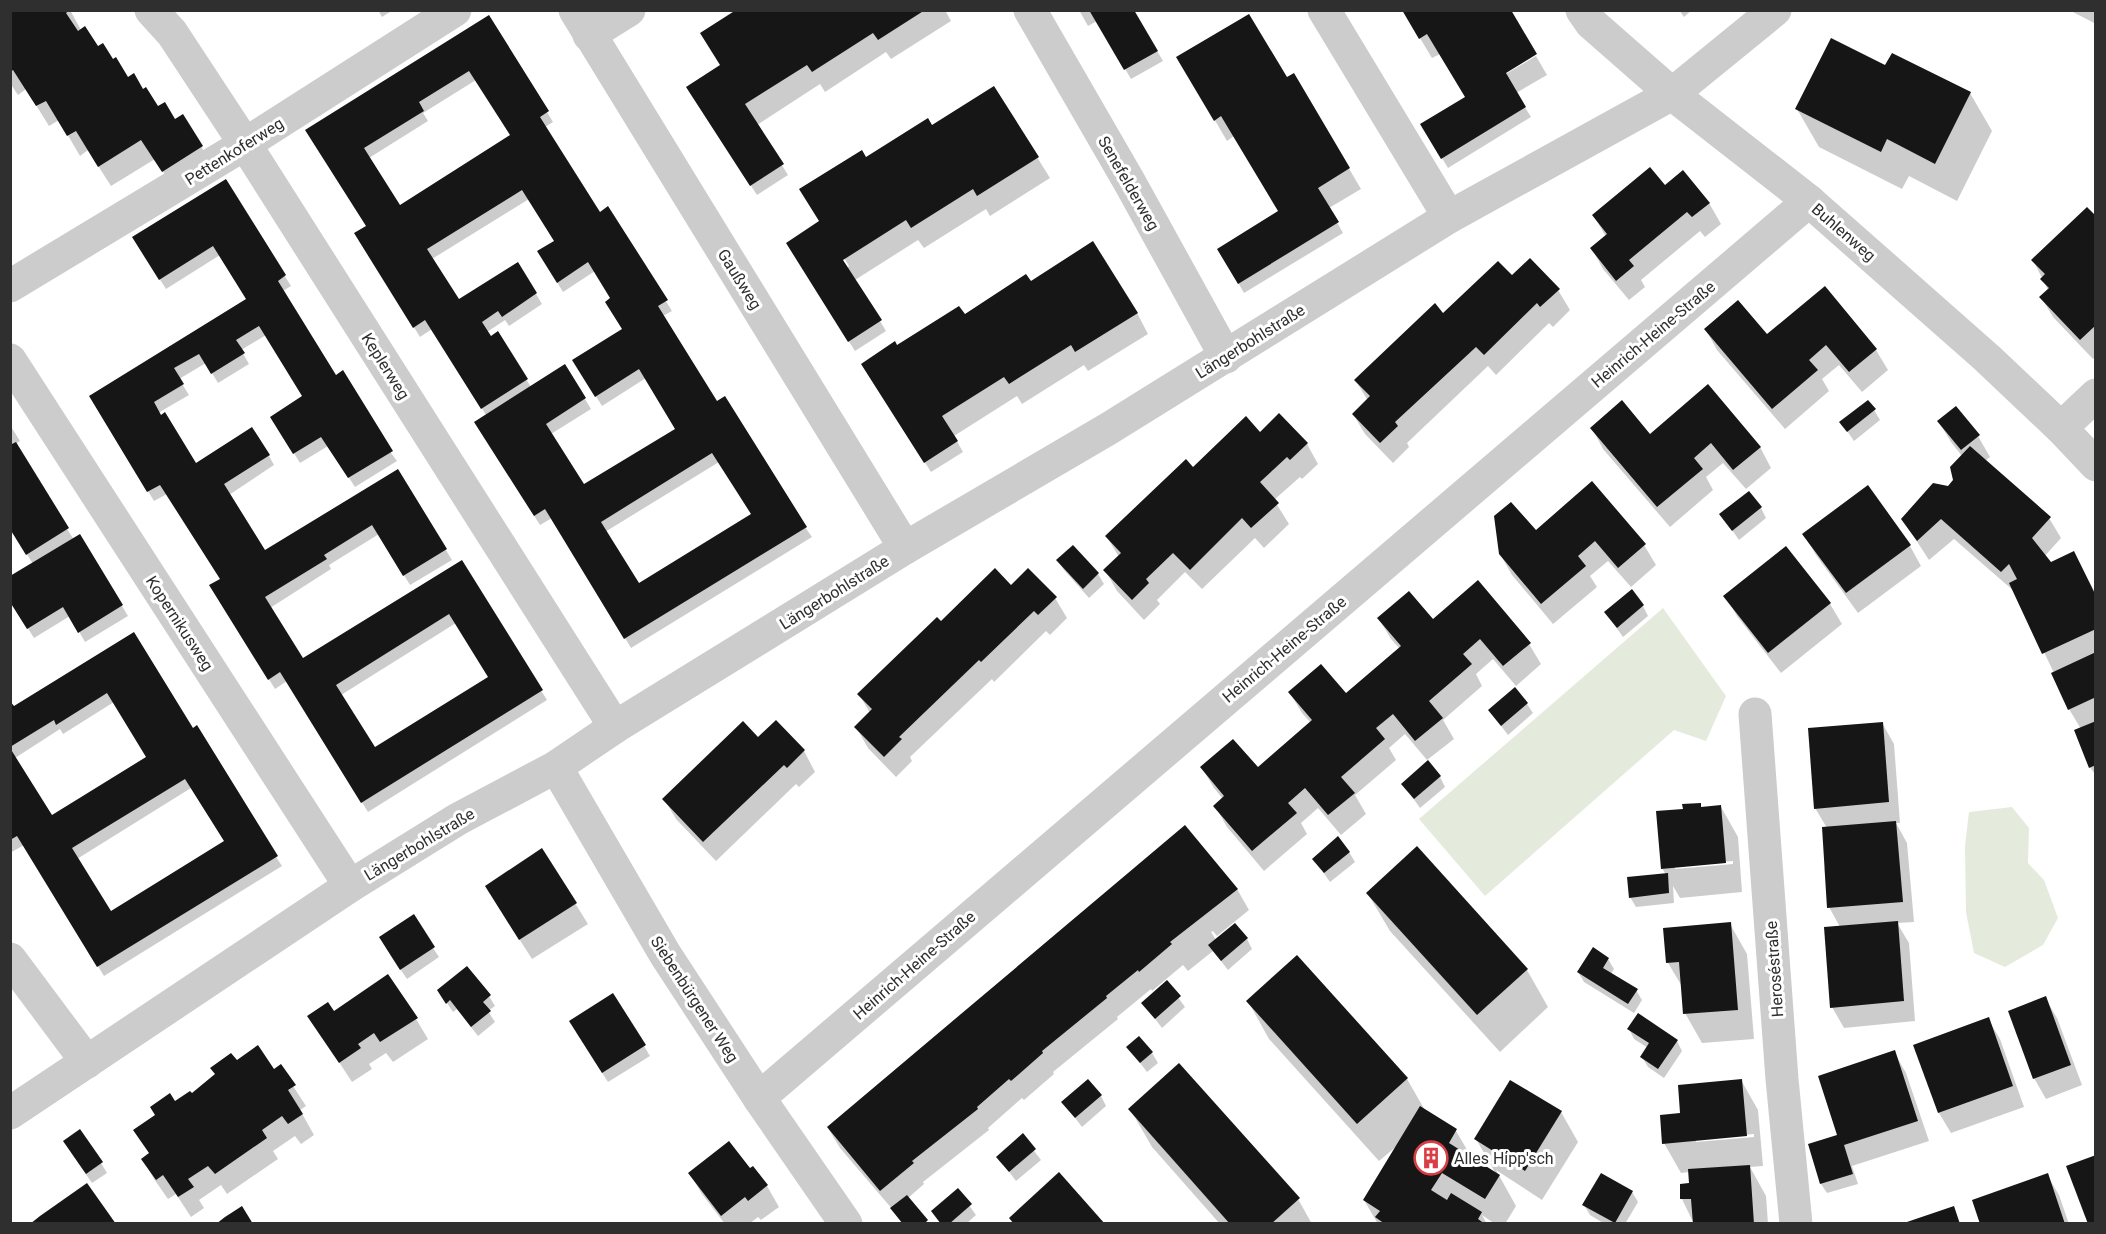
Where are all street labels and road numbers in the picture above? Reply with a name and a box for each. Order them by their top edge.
street label: Pettenkoferweg [182,114,287,189]
street label: Senefelderweg [1094,133,1163,234]
street label: Buhlenweg [1808,200,1879,265]
street label: Gaußweg [714,246,766,313]
street label: Heinrich-Heine-Straße [1588,277,1719,392]
street label: Längerbohlstraße [1192,300,1308,383]
street label: Keplerweg [358,330,413,403]
street label: Längerbohlstraße [776,551,892,634]
street label: Kopernikusweg [142,572,217,674]
street label: Heinrich-Heine-Straße [1219,592,1350,707]
street label: Längerbohlstraße [361,804,478,885]
street label: Heinrich-Heine-Straße [849,907,979,1024]
street label: Heroséstraße [1762,920,1787,1018]
street label: Siebenbürgener Weg [647,933,743,1066]

